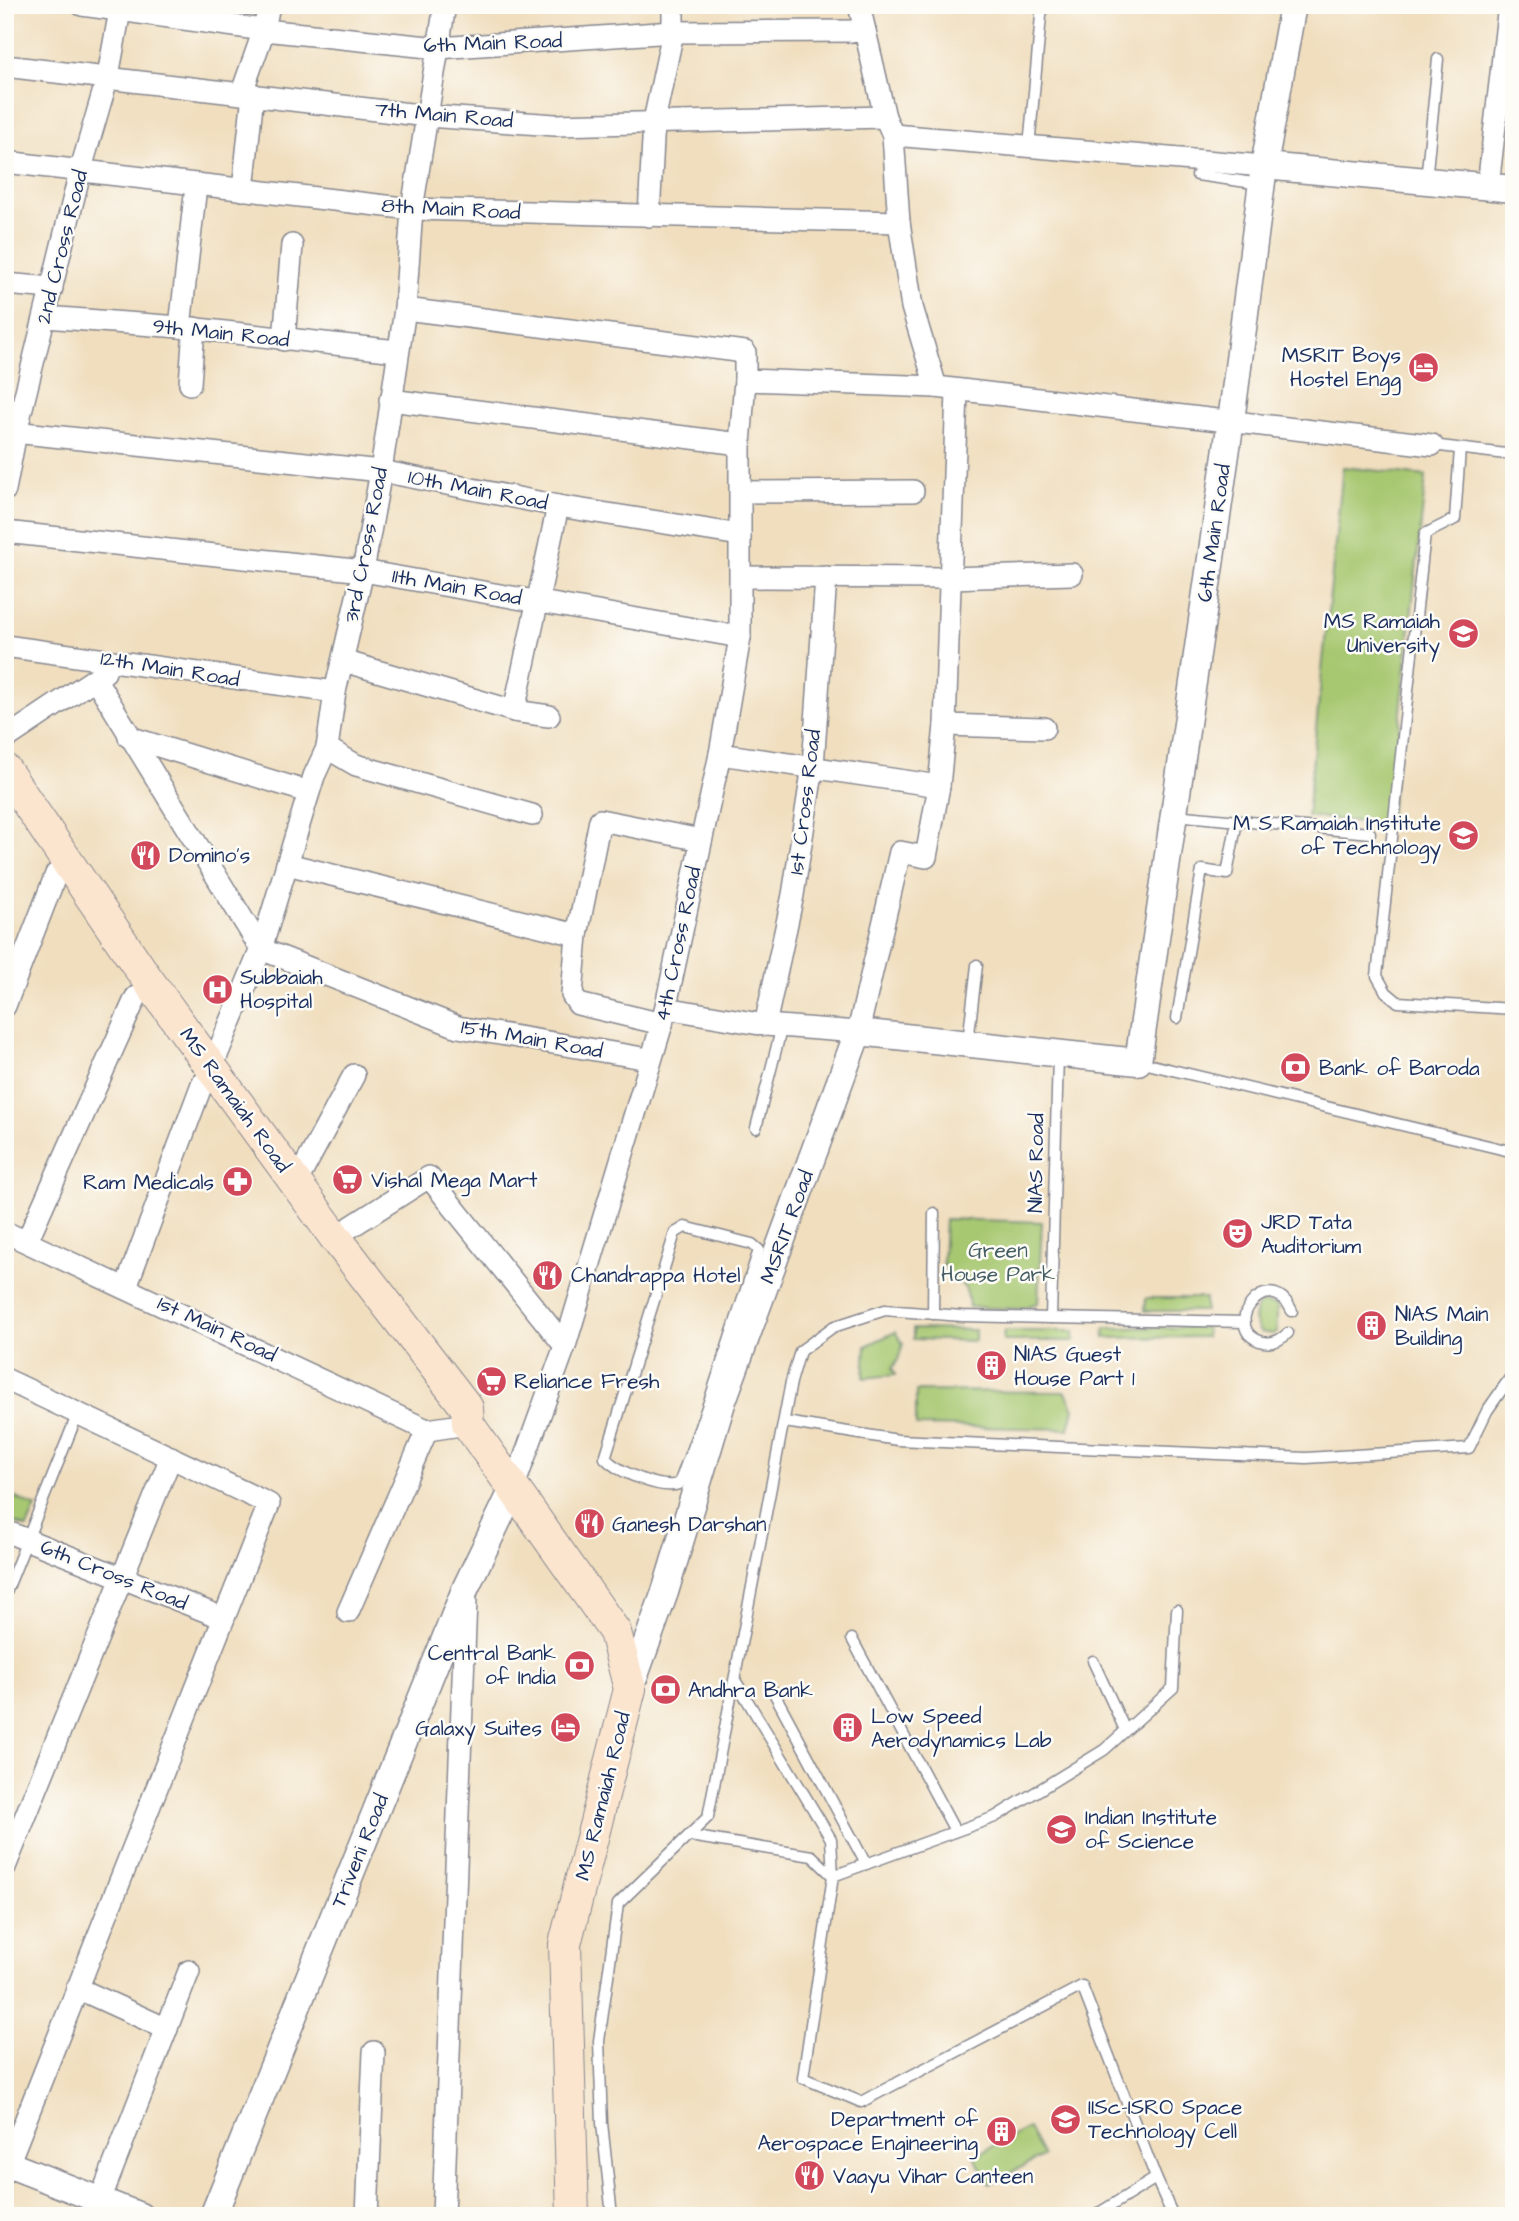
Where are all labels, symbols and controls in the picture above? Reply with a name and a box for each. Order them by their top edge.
street label: 6th Main Road [423,26,563,60]
street label: 7th Main Road [374,95,515,136]
street label: 2nd Cross Road [29,167,95,327]
street label: 8th Main Road [381,191,522,227]
street label: 9th Main Road [151,311,291,355]
place label: MSRIT Boys Hostel Engg [1282,341,1401,396]
hotel icon: MSRIT Boys Hostel Engg [1407,350,1441,384]
street label: 10th Main Road [406,462,550,518]
street label: 6th Main Road [1190,462,1238,604]
street label: 3rd Cross Road [337,465,395,625]
street label: 11th Main Road [390,561,524,613]
place label: MS Ramaiah University [1324,607,1441,662]
school or university icon: MS Ramaiah University [1446,616,1480,650]
street label: 12th Main Road [98,644,242,694]
street label: 1st Cross Road [782,727,828,876]
place label: M S Ramaiah Institute of Technology [1233,809,1441,864]
school or university icon: M S Ramaiah Institute of Technology [1447,818,1481,852]
restaurant icon: Domino's [129,838,163,872]
place label: Domino's [169,841,250,870]
street label: 4th Cross Road [647,864,709,1024]
place label: Subbaiah Hospital [240,963,323,1017]
hospital icon: Subbaiah Hospital [200,972,234,1006]
street label: 15th Main Road [459,1012,605,1066]
street label: MS Ramaiah Road [172,1022,298,1179]
bank icon: Bank of Baroda [1279,1051,1313,1085]
place label: Bank of Baroda [1319,1054,1480,1083]
street label: NIAS Road [1021,1113,1051,1213]
supermarket icon: Vishal Mega Mart [331,1163,365,1197]
pharmacy icon: Ram Medicals [220,1165,254,1199]
place label: Vishal Mega Mart [371,1166,538,1197]
street label: MSRIT Road [753,1166,821,1288]
place label: Ram Medicals [83,1168,214,1197]
place label: JRD Tata Auditorium [1261,1208,1362,1261]
theatre icon: JRD Tata Auditorium [1221,1217,1255,1251]
park label: Green House Park [941,1236,1055,1289]
restaurant icon: Chandrappa Hotel [531,1258,565,1292]
place label: Chandrappa Hotel [571,1261,741,1291]
street label: 1st Main Road [153,1289,282,1369]
place label: NIAS Main Building [1395,1300,1488,1355]
building icon: NIAS Main Building [1355,1309,1389,1343]
place label: NIAS Guest House Part 1 [1014,1340,1135,1393]
building icon: NIAS Guest House Part 1 [974,1349,1008,1383]
supermarket icon: Reliance Fresh [474,1364,508,1398]
place label: Reliance Fresh [514,1367,660,1396]
restaurant icon: Ganesh Darshan [572,1507,606,1541]
place label: Ganesh Darshan [612,1510,766,1539]
street label: 6th Cross Road [36,1532,192,1618]
place label: Central Bank of India [428,1639,556,1692]
bank icon: Central Bank of India [562,1648,596,1682]
bank icon: Andhra Bank [648,1673,682,1707]
place label: Andhra Bank [688,1676,813,1705]
place label: Low Speed Aerodynamics Lab [871,1702,1052,1757]
street label: MS Ramaiah Road [568,1708,638,1883]
hotel icon: Galaxy Suites [548,1711,582,1745]
building icon: Low Speed Aerodynamics Lab [831,1711,865,1745]
place label: Galaxy Suites [415,1714,542,1745]
street label: Triveni Road [324,1790,396,1912]
place label: Indian Institute of Science [1085,1803,1217,1856]
school or university icon: Indian Institute of Science [1045,1812,1079,1846]
place label: IISc-ISRO Space Technology Cell [1088,2093,1242,2148]
school or university icon: IISc-ISRO Space Technology Cell [1048,2102,1082,2136]
place label: Department of Aerospace Engineering [758,2105,979,2160]
building icon: Department of Aerospace Engineering [984,2114,1018,2148]
restaurant icon: Vaayu Vihar Canteen [793,2159,827,2193]
place label: Vaayu Vihar Canteen [833,2162,1033,2193]

